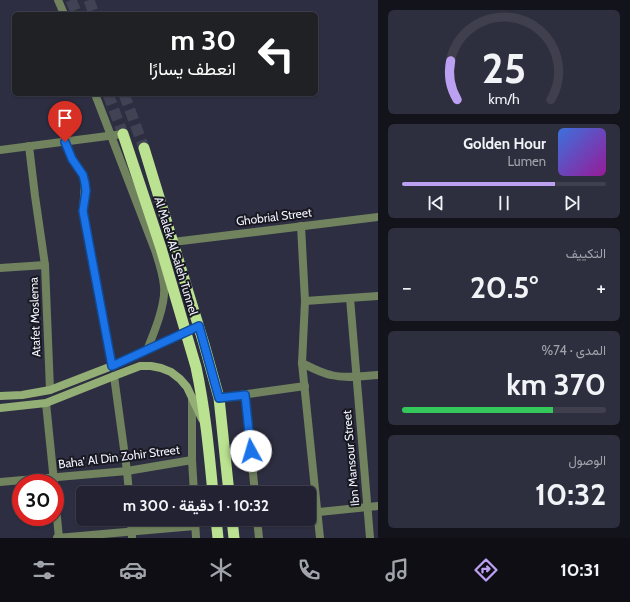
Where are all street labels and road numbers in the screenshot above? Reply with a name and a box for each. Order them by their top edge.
street label: Al Malek Al Saleh Tunnel [151,195,202,317]
street label: Ghobrial Street [235,204,313,229]
street label: Atafet Moslema [26,277,43,357]
street label: Ibn Mansour Street [339,409,362,507]
street label: Baha' Al Din Zohir Street [57,442,181,471]

